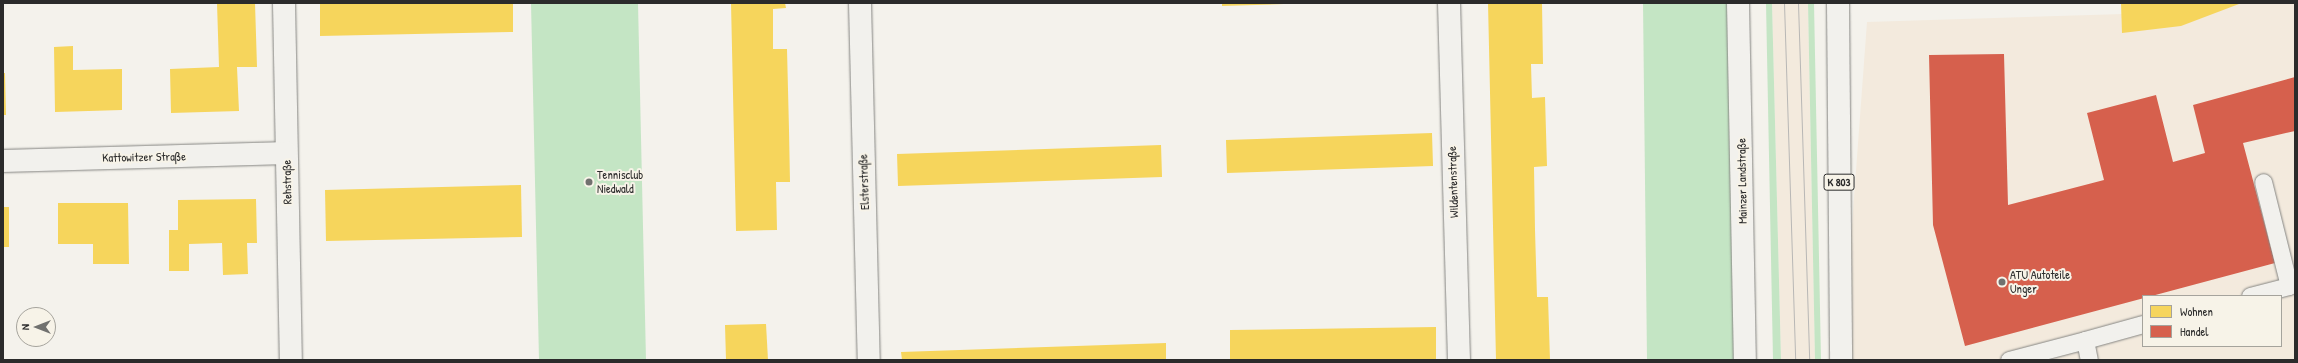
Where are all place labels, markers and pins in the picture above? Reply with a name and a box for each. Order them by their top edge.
place label: Tennisclub Niedwald [597,168,643,196]
marker: Tennisclub Niedwald [584,177,594,187]
place label: ATU Autoteile Unger [2010,268,2070,296]
marker: ATU Autoteile Unger [1997,277,2007,287]

